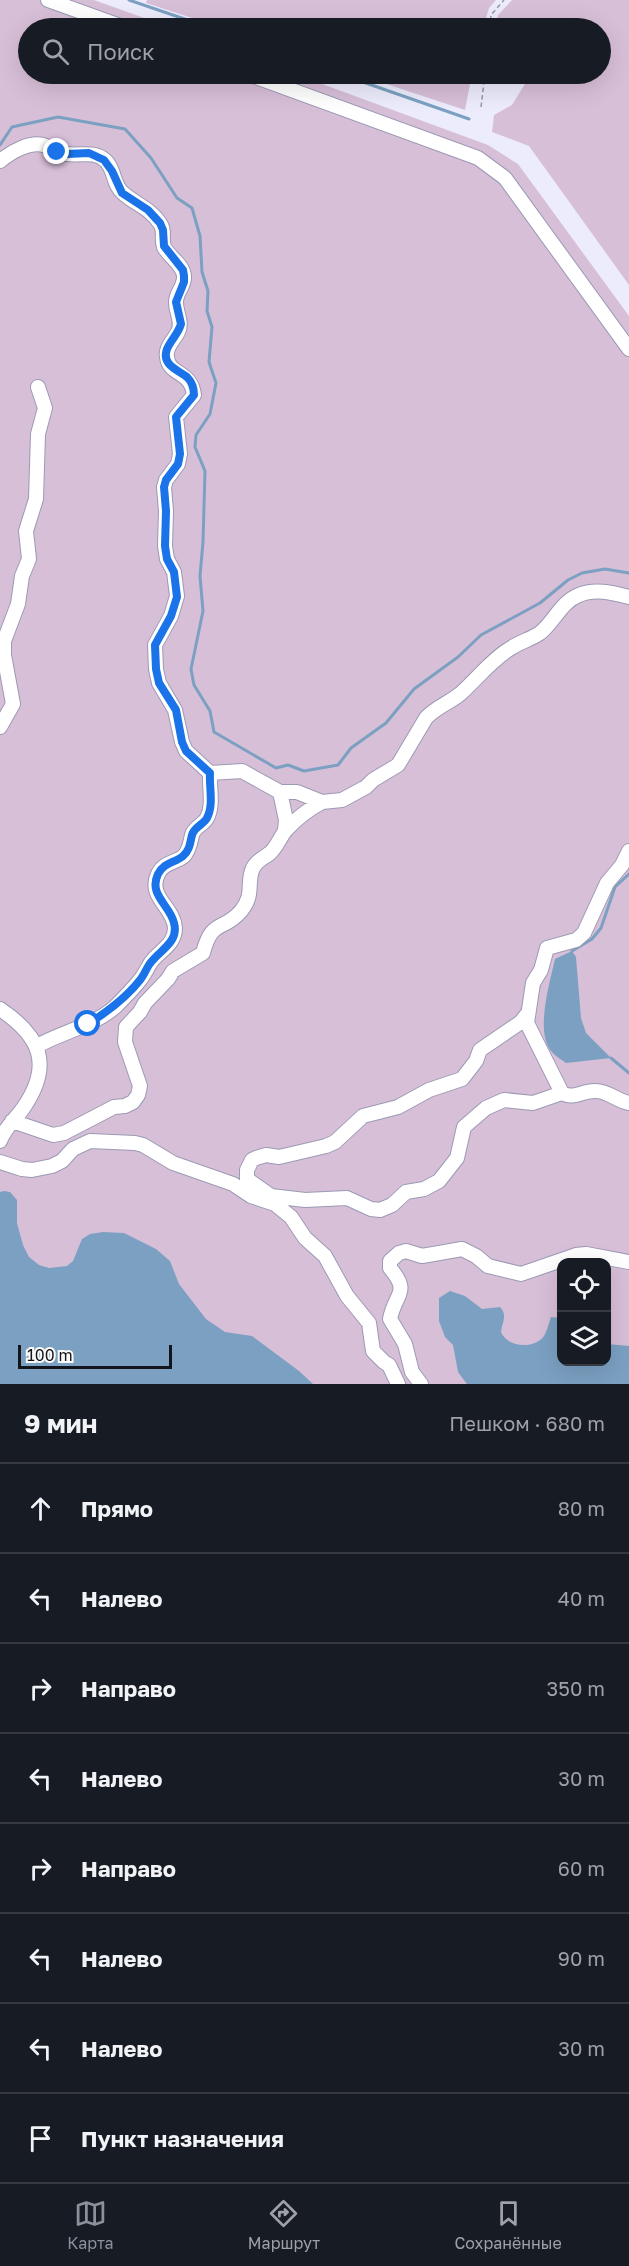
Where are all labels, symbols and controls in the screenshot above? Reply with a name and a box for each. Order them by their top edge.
search box [18,18,611,84]
icon: search [39,35,72,68]
text: Поиск [87,38,155,65]
route end [43,138,69,164]
route start [74,1010,100,1036]
map controls [557,1258,611,1366]
button: locate [557,1258,611,1312]
button: layers [557,1312,611,1366]
scale bar [18,1342,172,1370]
text: 100 m [27,1345,73,1365]
text: 9 мин [24,1408,97,1439]
text: Пешком · 680 m [449,1411,605,1435]
icon: ahead [24,1492,57,1525]
text: Прямо [81,1495,153,1522]
text: 80 m [558,1496,605,1520]
icon: left [24,1582,57,1615]
text: Налево [81,1585,163,1612]
text: 40 m [558,1586,605,1610]
icon: right [24,1672,57,1705]
text: Направо [81,1675,176,1702]
text: 350 m [547,1676,605,1700]
icon: left [24,1762,57,1795]
text: Налево [81,1765,163,1792]
text: 30 m [558,1766,605,1790]
icon: right [24,1852,57,1885]
text: Направо [81,1855,176,1882]
text: 60 m [558,1856,605,1880]
icon: left [24,1942,57,1975]
text: Налево [81,1945,163,1972]
text: 90 m [558,1946,605,1970]
icon: left [24,2032,57,2065]
text: Налево [81,2035,163,2062]
text: 30 m [558,2036,605,2060]
icon: arrive [24,2122,57,2155]
text: Пункт назначения [81,2125,284,2152]
tab: Карта [67,2197,114,2253]
tab: Маршрут [248,2197,320,2253]
tab: Сохранённые [454,2197,562,2253]

